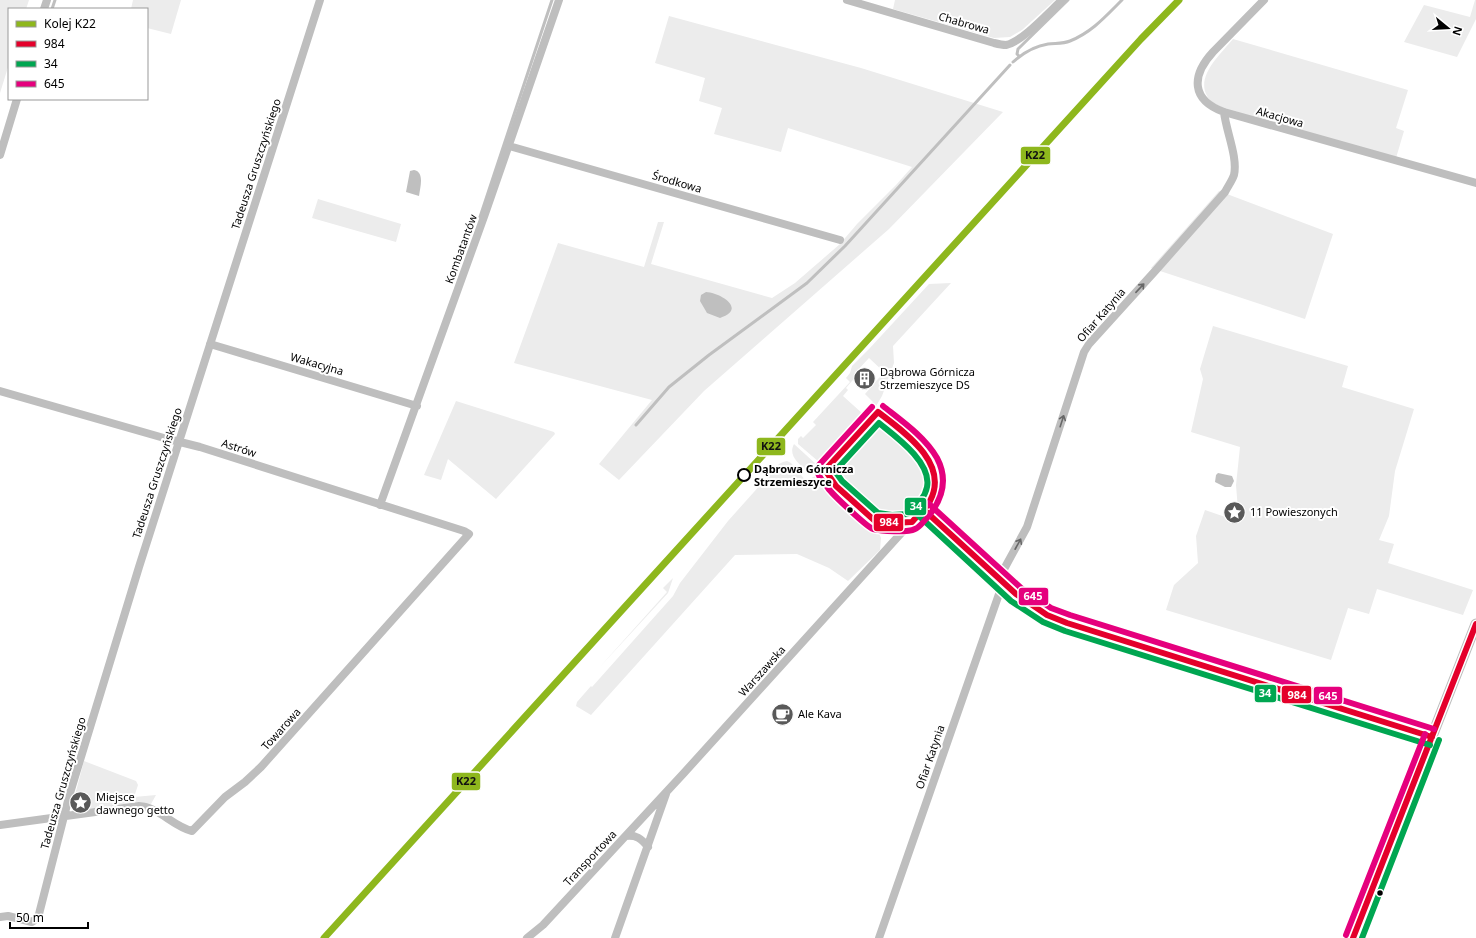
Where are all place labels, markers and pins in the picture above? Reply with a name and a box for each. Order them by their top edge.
place label: Dąbrowa Górnicza Strzemieszyce DS [880,364,975,392]
building icon: Dąbrowa Górnicza Strzemieszyce DS [852,365,878,391]
place label: Dąbrowa Górnicza Strzemieszyce [754,461,854,489]
marker: Dąbrowa Górnicza Strzemieszyce [737,468,751,482]
place icon: 11 Powieszonych [1222,499,1248,525]
place label: 11 Powieszonych [1250,504,1338,519]
unlabelled marker [845,505,855,515]
cafe icon: Ale Kava [769,701,795,727]
place label: Ale Kava [798,706,842,721]
place label: Miejsce dawnego getto [96,789,175,817]
place icon: Miejsce dawnego getto [68,790,94,816]
unlabelled marker [1375,888,1385,898]

